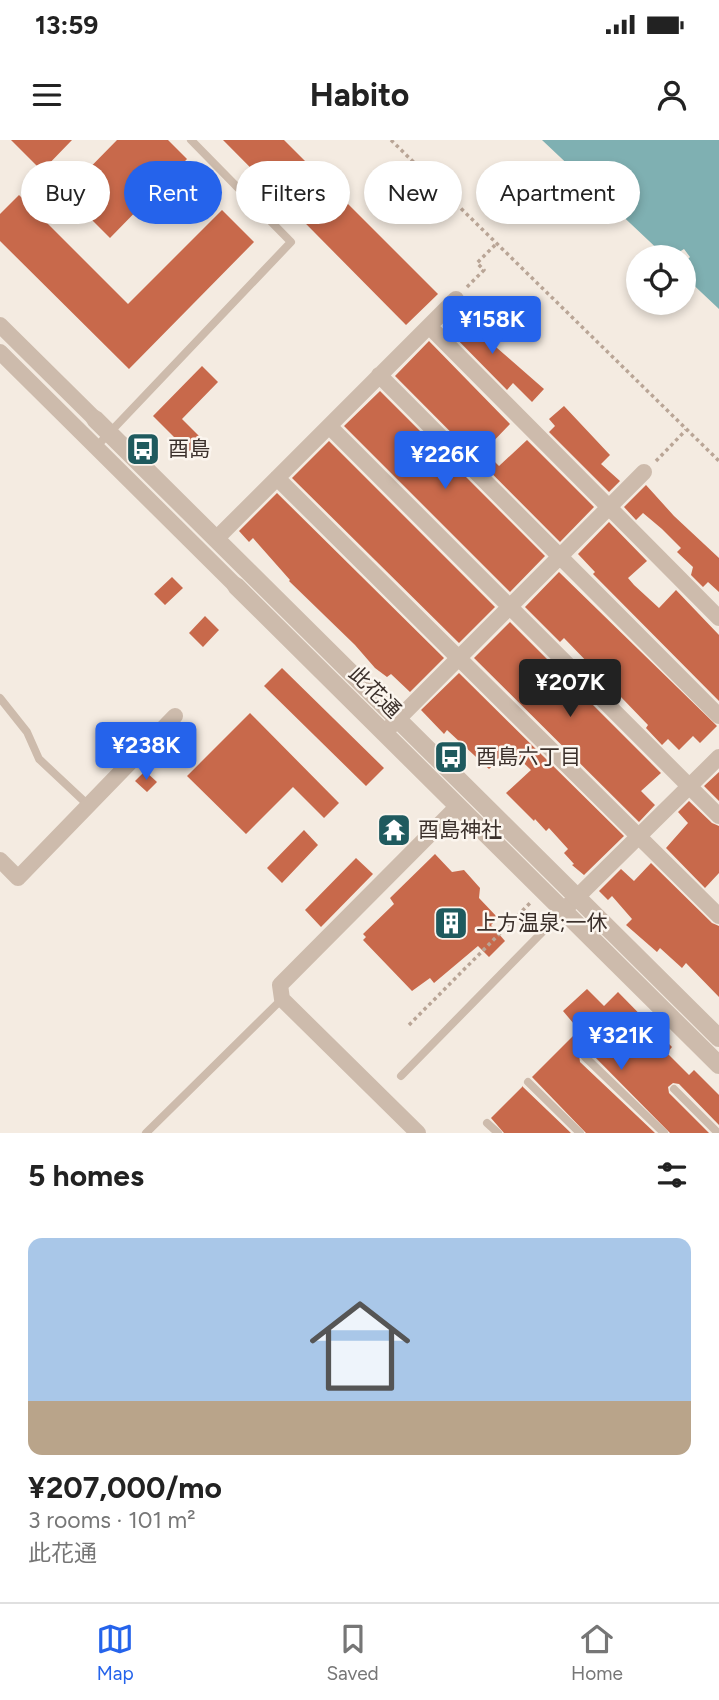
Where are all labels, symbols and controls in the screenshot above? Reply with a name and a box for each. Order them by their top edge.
text: 13:59 [35,9,98,41]
icon: menu [28,76,66,114]
text: Habito [310,76,409,114]
icon: person [653,76,691,114]
chip: Buy [21,161,110,224]
chip: Rent [124,161,222,224]
chip: Filters [236,161,350,224]
chip: New [364,161,462,224]
chip: Apartment [476,161,640,224]
map controls [626,245,696,315]
button: locate [626,245,696,315]
pin: ¥158K [443,296,541,356]
text: ¥158K [459,305,525,333]
bus stop icon: 酉島 [124,430,162,468]
pin: ¥226K [396,432,494,491]
place label: 酉島 [168,436,210,461]
text: ¥226K [410,440,480,468]
pin: ¥207K [521,660,619,719]
street label: 此花通 [344,661,406,723]
text: ¥207K [535,668,605,696]
pin: ¥238K [97,722,195,782]
text: ¥238K [111,731,181,759]
bus stop icon: 酉島六丁目 [432,738,470,776]
place label: 酉島六丁目 [476,744,581,769]
temple icon: 酉島神社 [375,811,413,849]
place label: 酉島神社 [418,817,502,842]
building icon: 上方温泉;一休 [432,904,470,942]
place label: 上方温泉;一休 [476,910,607,935]
pin: ¥321K [572,1012,670,1072]
text: ¥321K [589,1021,653,1049]
icon: filters [653,1156,691,1194]
text: 5 homes [28,1157,144,1194]
icon: home [297,1283,423,1409]
text: ¥207,000/mo [28,1469,222,1506]
text: 3 rooms · 101 m² [28,1506,195,1534]
text: 此花通 [28,1539,97,1567]
tab: Map [96,1620,134,1685]
tab: Saved [326,1620,379,1685]
tab: Home [571,1620,623,1685]

